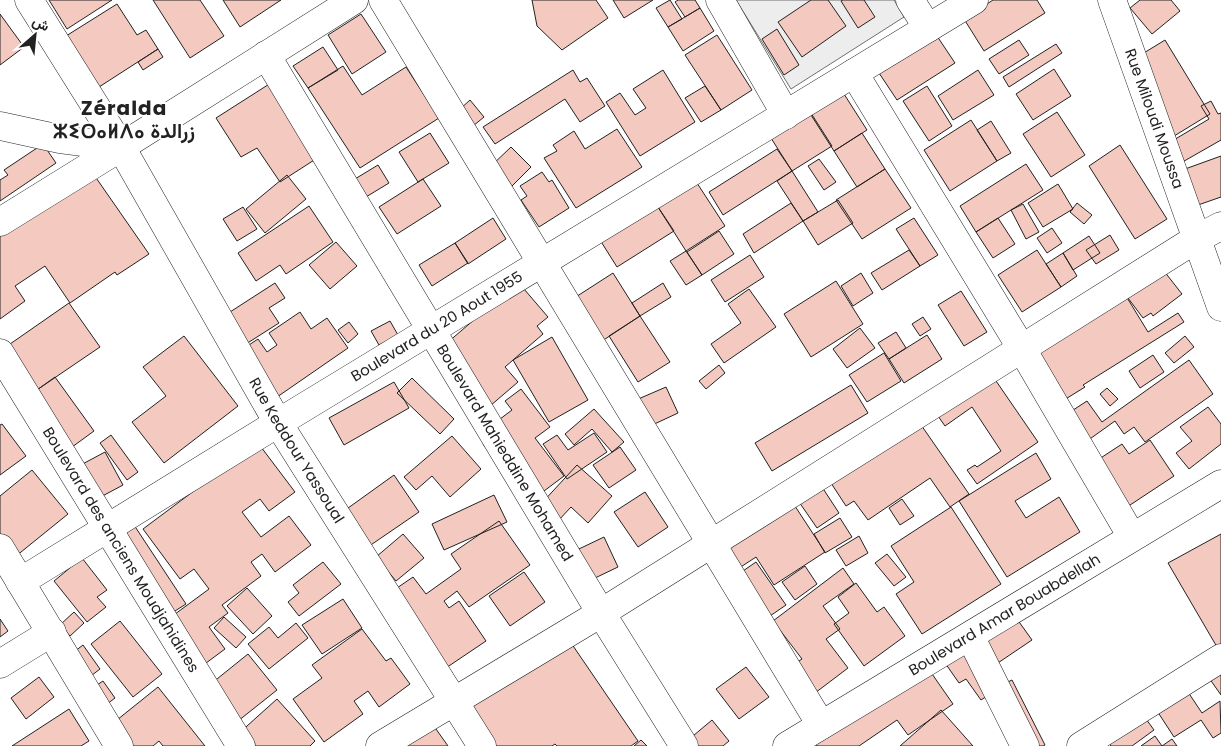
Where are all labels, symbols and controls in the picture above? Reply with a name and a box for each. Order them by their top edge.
north arrow [10,10,60,60]
text: ش [29,11,53,36]
street label: Rue Miloudi Moussa [1120,46,1189,192]
district label: Zéralda ⵣⵉⵔⴰⵍⴷⴰ زرالدة [53,94,195,145]
street label: Boulevard du 20 Aout 1955 [347,266,526,386]
street label: Boulevard Mahieddine Mohamed [432,340,578,565]
street label: Rue Keddour Yassoual [244,374,350,527]
street label: Boulevard des anciens Moudjahidines [38,423,205,677]
street label: Boulevard Amar Bouabdellah [904,548,1104,680]

